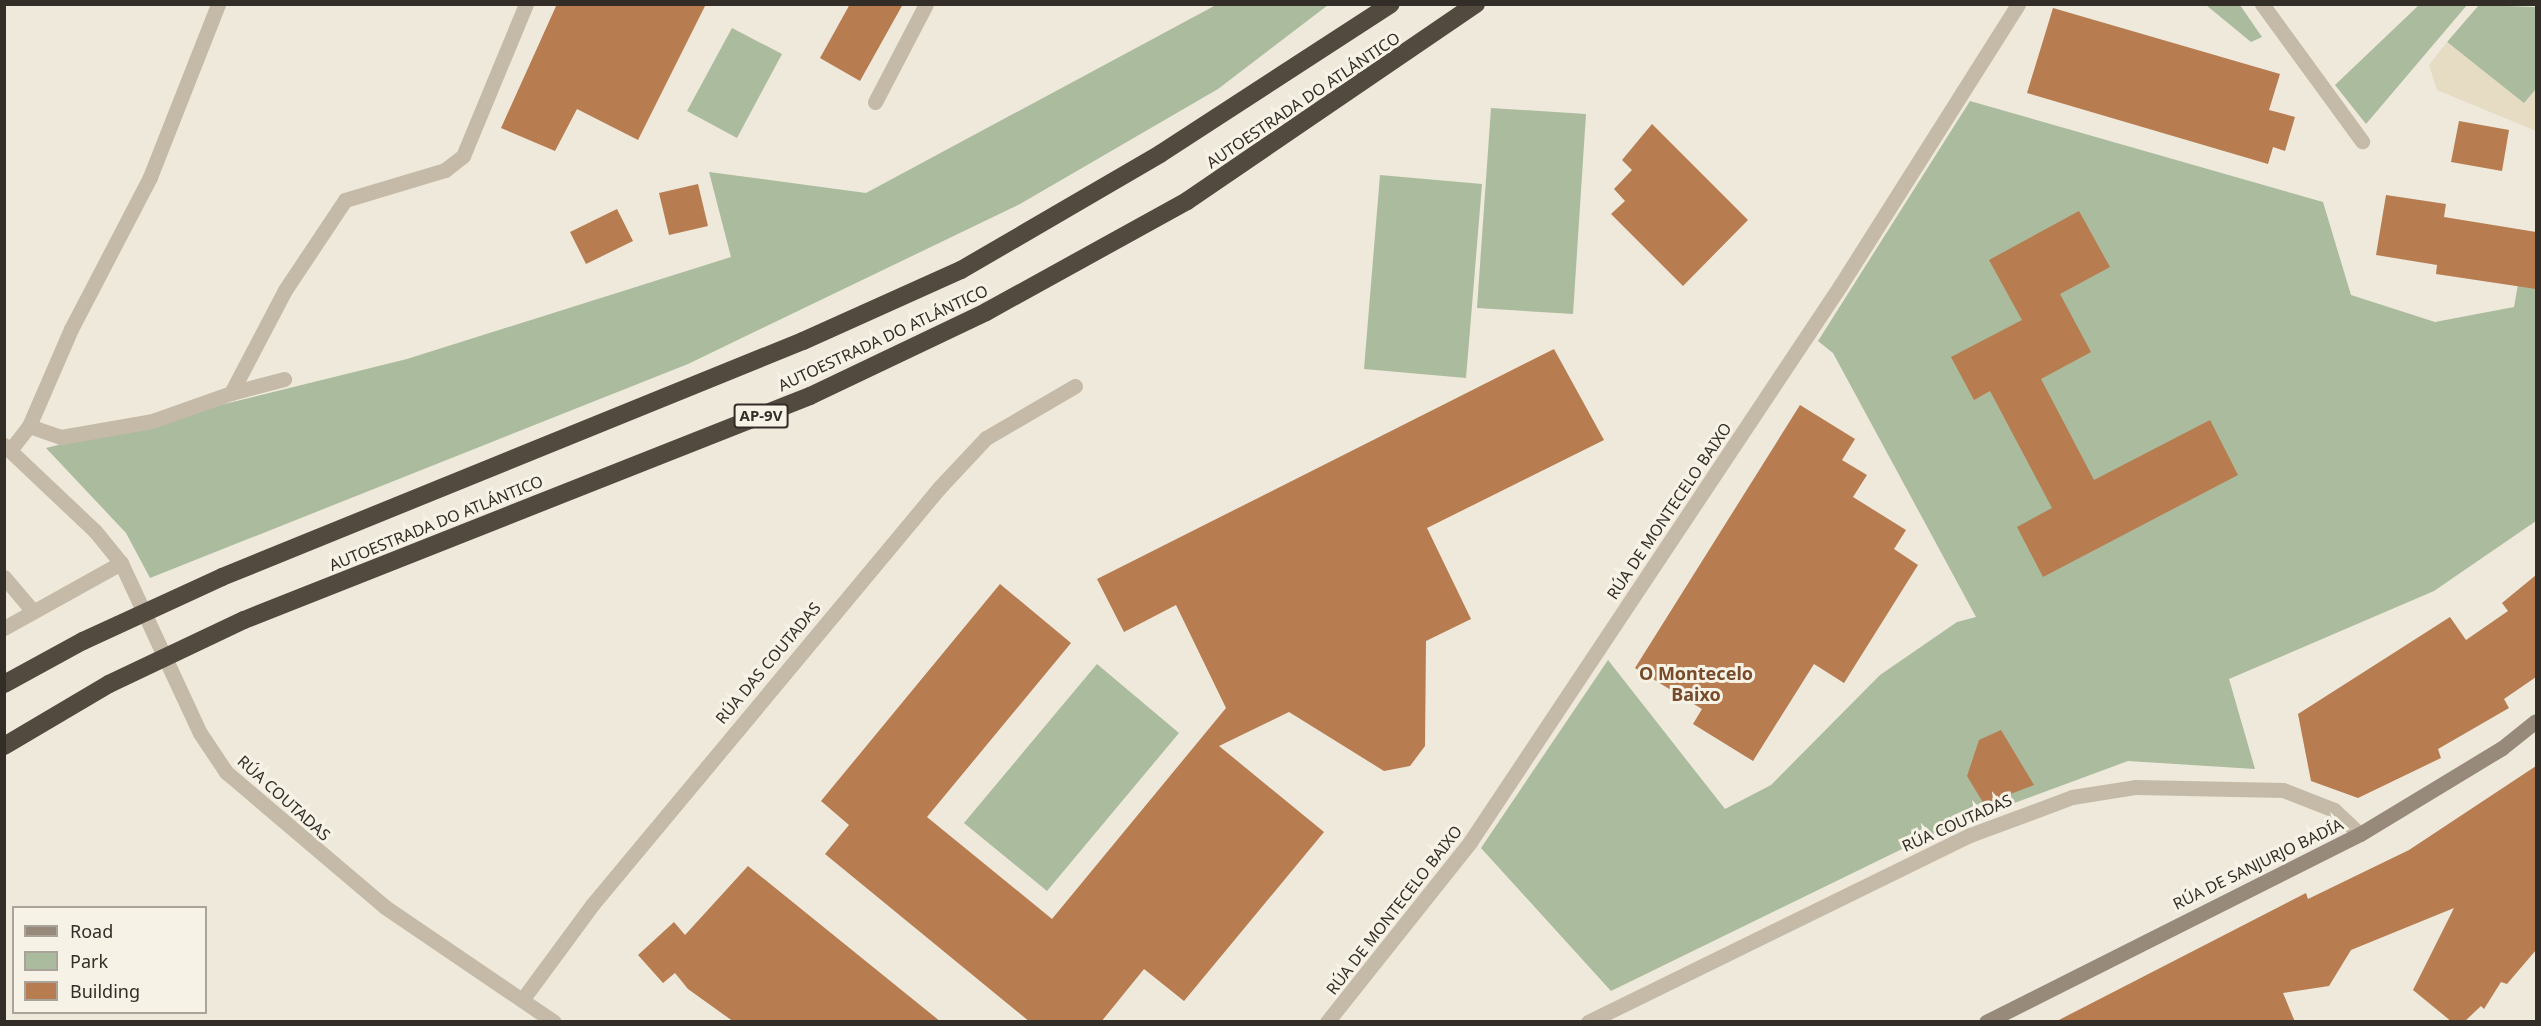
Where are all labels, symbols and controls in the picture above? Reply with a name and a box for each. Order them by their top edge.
street label: AUTOESTRADA DO ATLÁNTICO [1203,28,1403,172]
street label: AUTOESTRADA DO ATLÁNTICO [775,281,991,395]
road number: AP-9V [732,404,789,428]
street label: RÚA DE MONTECELO BAIXO [1603,419,1735,603]
street label: AUTOESTRADA DO ATLÁNTICO [326,471,546,575]
street label: RÚA DAS COUTADAS [712,598,824,728]
district label: O Montecelo Baixo [1639,663,1753,706]
street label: RÚA COUTADAS [234,751,334,845]
street label: RÚA COUTADAS [1899,790,2015,856]
street label: RÚA DE SANJURJO BADÍA [2170,814,2346,914]
street label: RÚA DE MONTECELO BAIXO [1322,822,1466,998]
legend [12,906,207,1014]
text: Road [70,919,113,943]
text: Park [70,949,108,973]
text: Building [70,979,140,1003]

